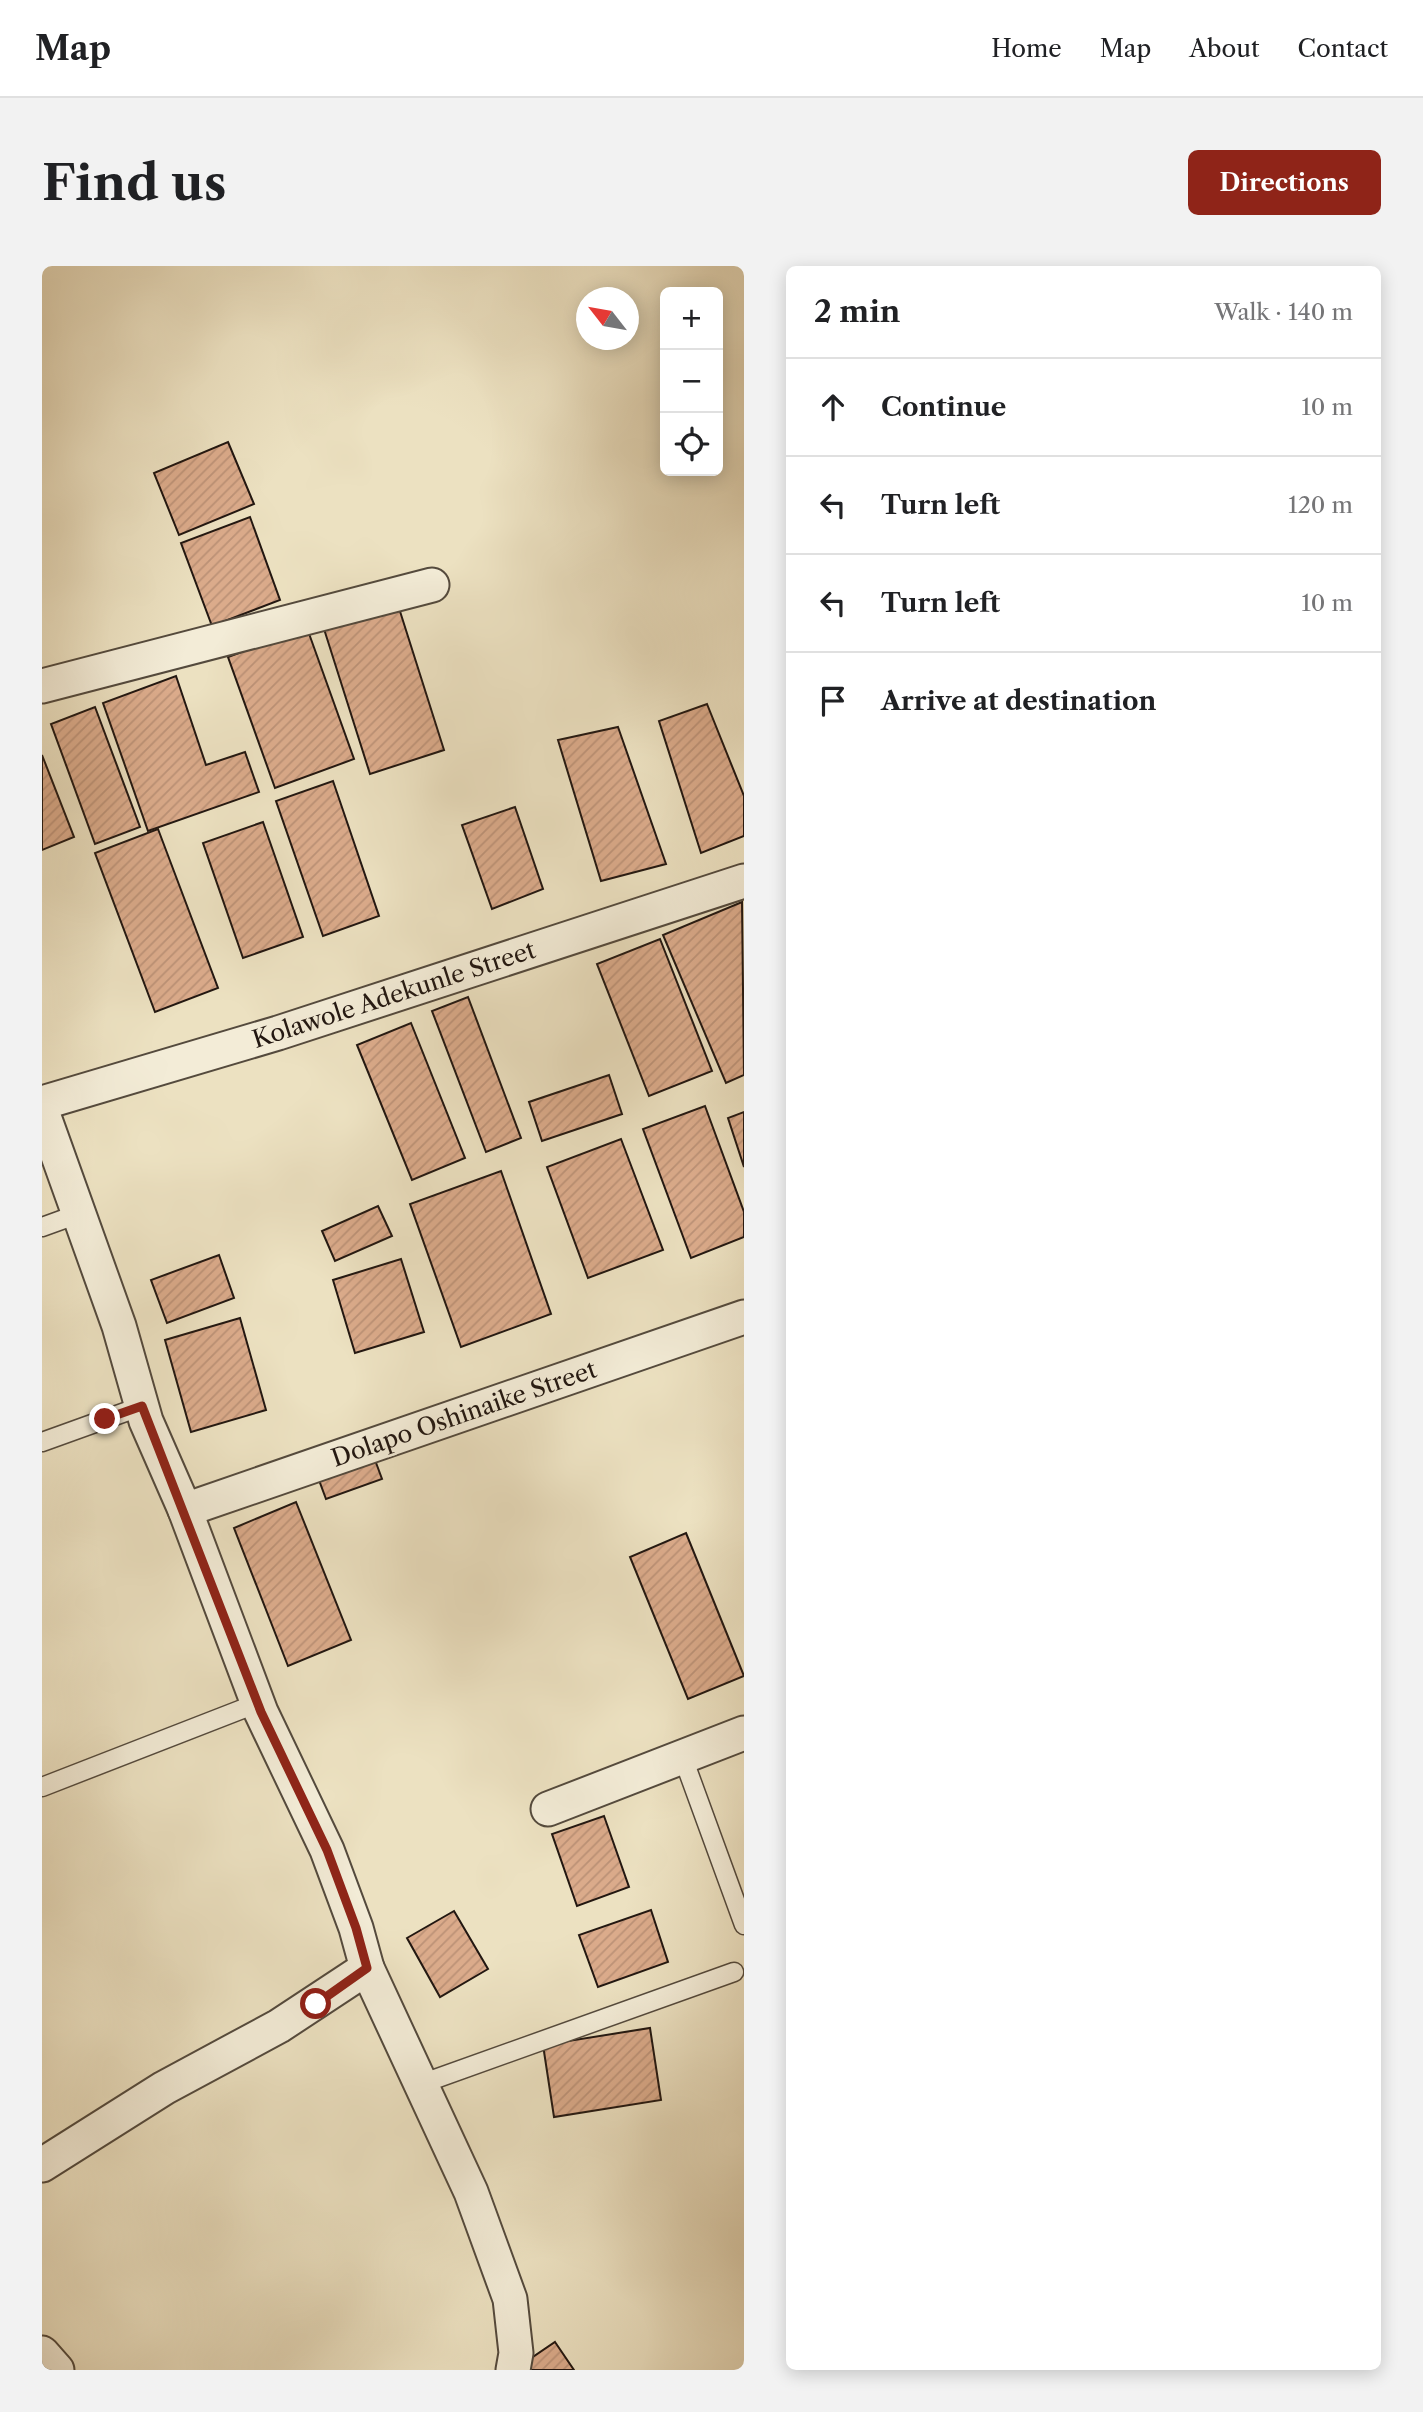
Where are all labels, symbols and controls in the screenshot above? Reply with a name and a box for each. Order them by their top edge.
text: Map [35,28,111,69]
text: Home [991,34,1062,63]
text: Map [1100,34,1151,63]
text: About [1189,34,1260,63]
text: Contact [1298,34,1388,63]
button: Directions [1188,150,1381,215]
text: Find us [42,152,226,213]
north arrow [576,287,639,350]
map controls [660,287,723,476]
button: + [660,287,723,350]
text: 2 min [814,293,900,330]
text: Walk · 140 m [1214,298,1353,326]
button: − [660,350,723,413]
icon: ahead [814,388,852,426]
text: Continue [881,391,1006,423]
text: 10 m [1301,393,1353,421]
button: locate [660,413,723,476]
icon: left [814,486,852,524]
text: Turn left [881,489,1000,521]
text: 120 m [1288,491,1353,519]
icon: left [814,584,852,622]
text: Turn left [881,587,1000,619]
text: 10 m [1301,589,1353,617]
icon: arrive [814,682,852,720]
text: Arrive at destination [881,685,1156,717]
street label: Kolawole Adekunle Street [249,935,539,1054]
street label: Dolapo Oshinaike Street [328,1354,601,1473]
route end [89,1403,120,1434]
route start [300,1988,331,2019]

